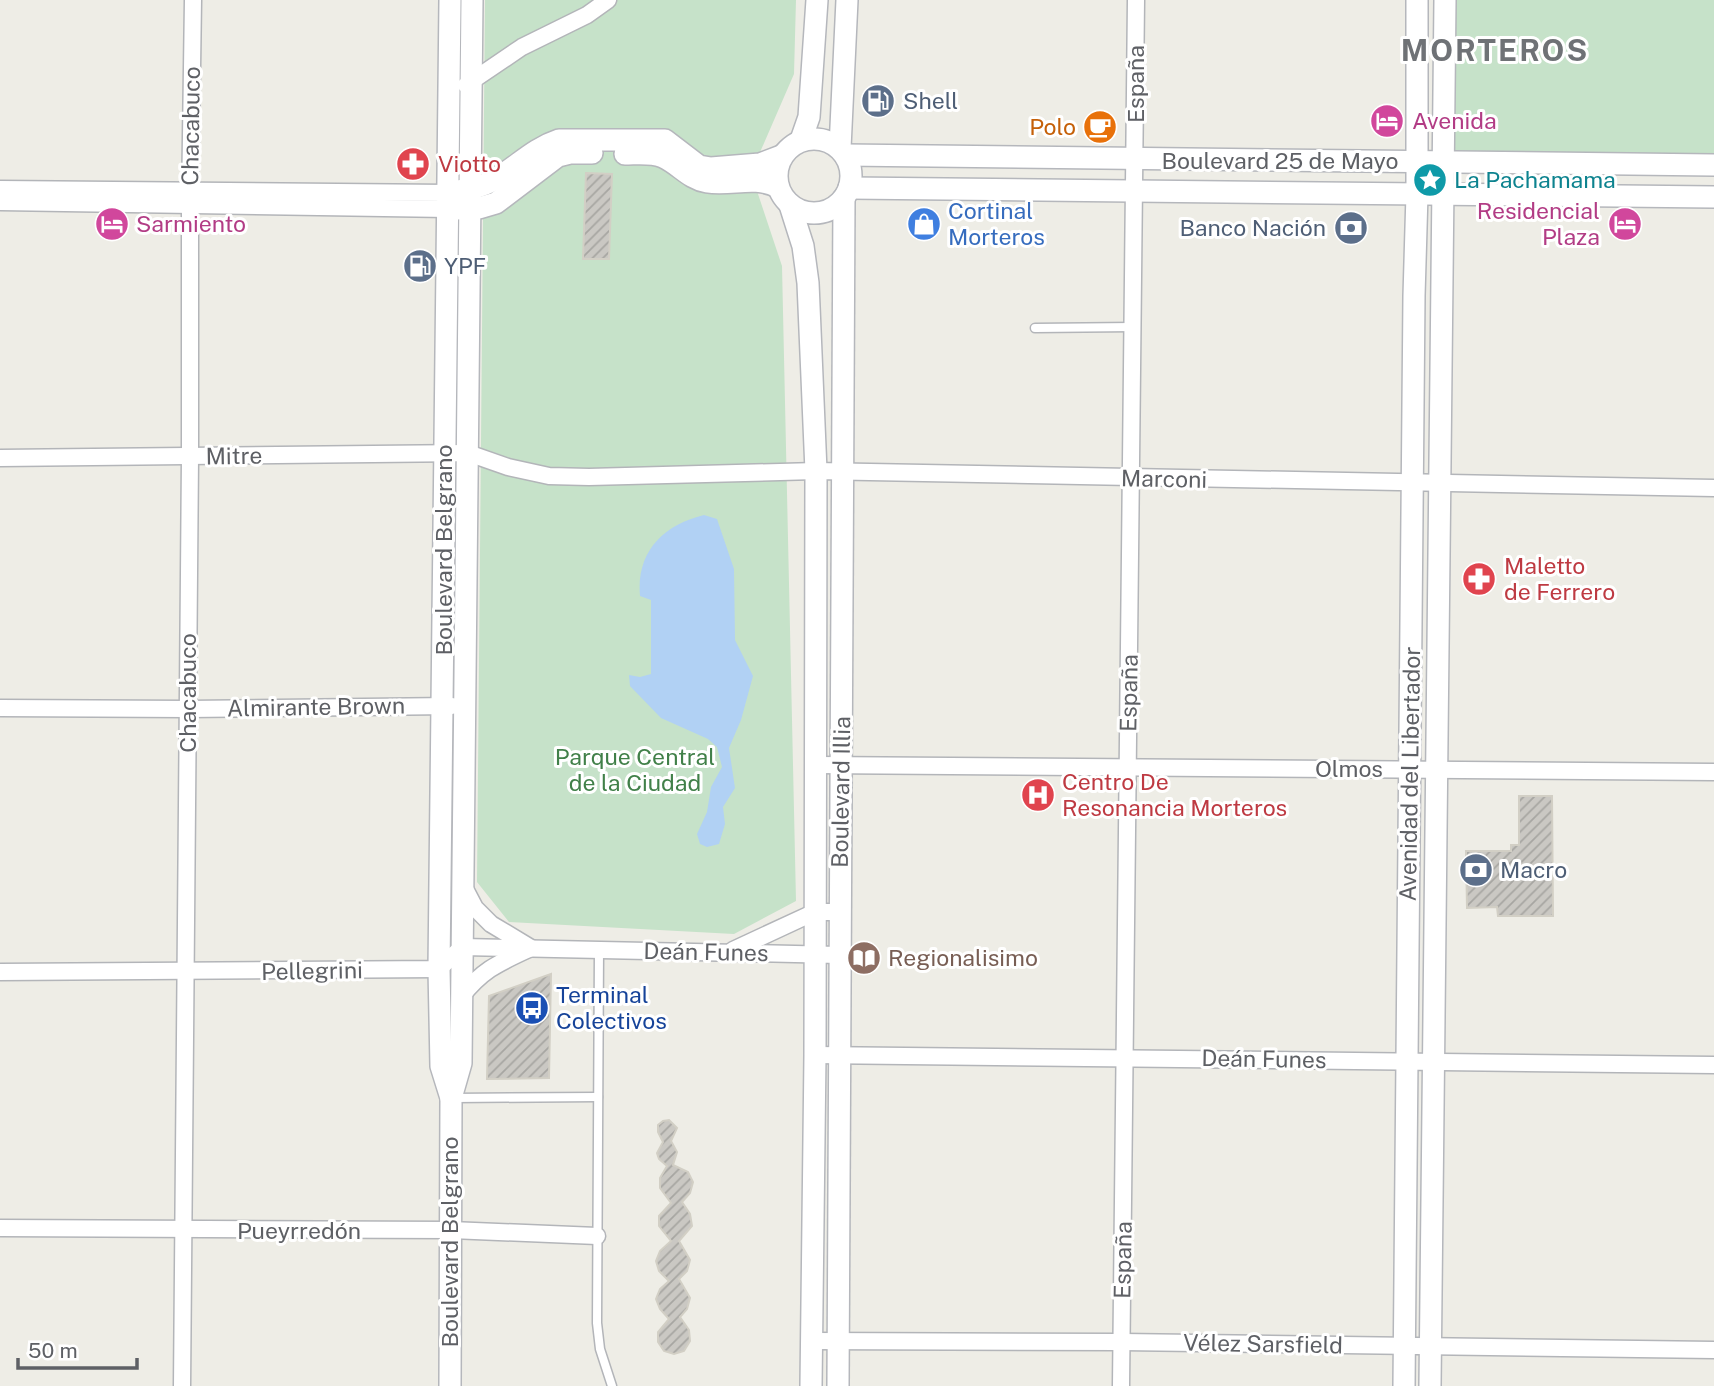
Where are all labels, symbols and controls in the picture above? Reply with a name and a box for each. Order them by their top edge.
district label: MORTEROS [1401,32,1589,68]
street label: España [1122,45,1149,123]
street label: Chacabuco [176,66,205,186]
fuel station icon: Shell [859,82,897,120]
place label: Shell [903,87,958,114]
hotel icon: Avenida [1368,102,1406,140]
place label: Avenida [1412,107,1497,134]
cafe icon: Polo [1081,108,1119,146]
place label: Polo [1029,113,1076,140]
pharmacy icon: Viotto [394,145,432,183]
street label: Boulevard 25 de Mayo [1162,147,1398,174]
place label: Viotto [438,150,501,177]
place icon: La Pachamama [1411,161,1449,199]
place label: La Pachamama [1454,166,1616,193]
place label: Cortinal Morteros [948,197,1045,250]
place label: Residencial Plaza [1477,197,1600,250]
hotel icon: Sarmiento [93,205,131,243]
shop icon: Cortinal Morteros [905,205,943,243]
hotel icon: Residencial Plaza [1606,205,1644,243]
bank icon: Banco Nación [1332,209,1370,247]
place label: Sarmiento [136,210,246,237]
place label: Banco Nación [1179,214,1326,241]
fuel station icon: YPF [401,247,439,285]
place label: YPF [444,252,486,279]
street label: Mitre [205,442,263,469]
street label: Boulevard Belgrano [430,445,457,655]
street label: Marconi [1121,464,1207,493]
place label: Maletto de Ferrero [1504,552,1615,605]
pharmacy icon: Maletto de Ferrero [1460,560,1498,598]
street label: Chacabuco [174,633,201,753]
street label: Avenidad del Libertador [1394,646,1425,902]
street label: España [1114,654,1143,732]
street label: Almirante Brown [227,691,405,722]
street label: Boulevard Illia [826,716,855,868]
park label: Parque Central de la Ciudad [555,743,715,796]
street label: Olmos [1315,755,1383,782]
place label: Centro De Resonancia Morteros [1062,768,1287,821]
hospital icon: Centro De Resonancia Morteros [1019,776,1057,814]
bank icon: Macro [1457,851,1495,889]
place label: Macro [1500,856,1567,883]
street label: Deán Funes [643,937,769,966]
library icon: Regionalisimo [845,939,883,977]
place label: Regionalisimo [888,944,1038,971]
street label: Pellegrini [261,956,363,985]
place label: Terminal Colectivos [556,981,667,1034]
bus stop icon: Terminal Colectivos [513,989,551,1027]
street label: Deán Funes [1201,1044,1327,1073]
street label: Boulevard Belgrano [436,1137,463,1347]
street label: Pueyrredón [237,1217,361,1244]
street label: España [1108,1221,1137,1299]
scale bar [18,1326,136,1370]
street label: Vélez Sarsfield [1183,1329,1343,1358]
text: 50 m [28,1338,78,1363]

